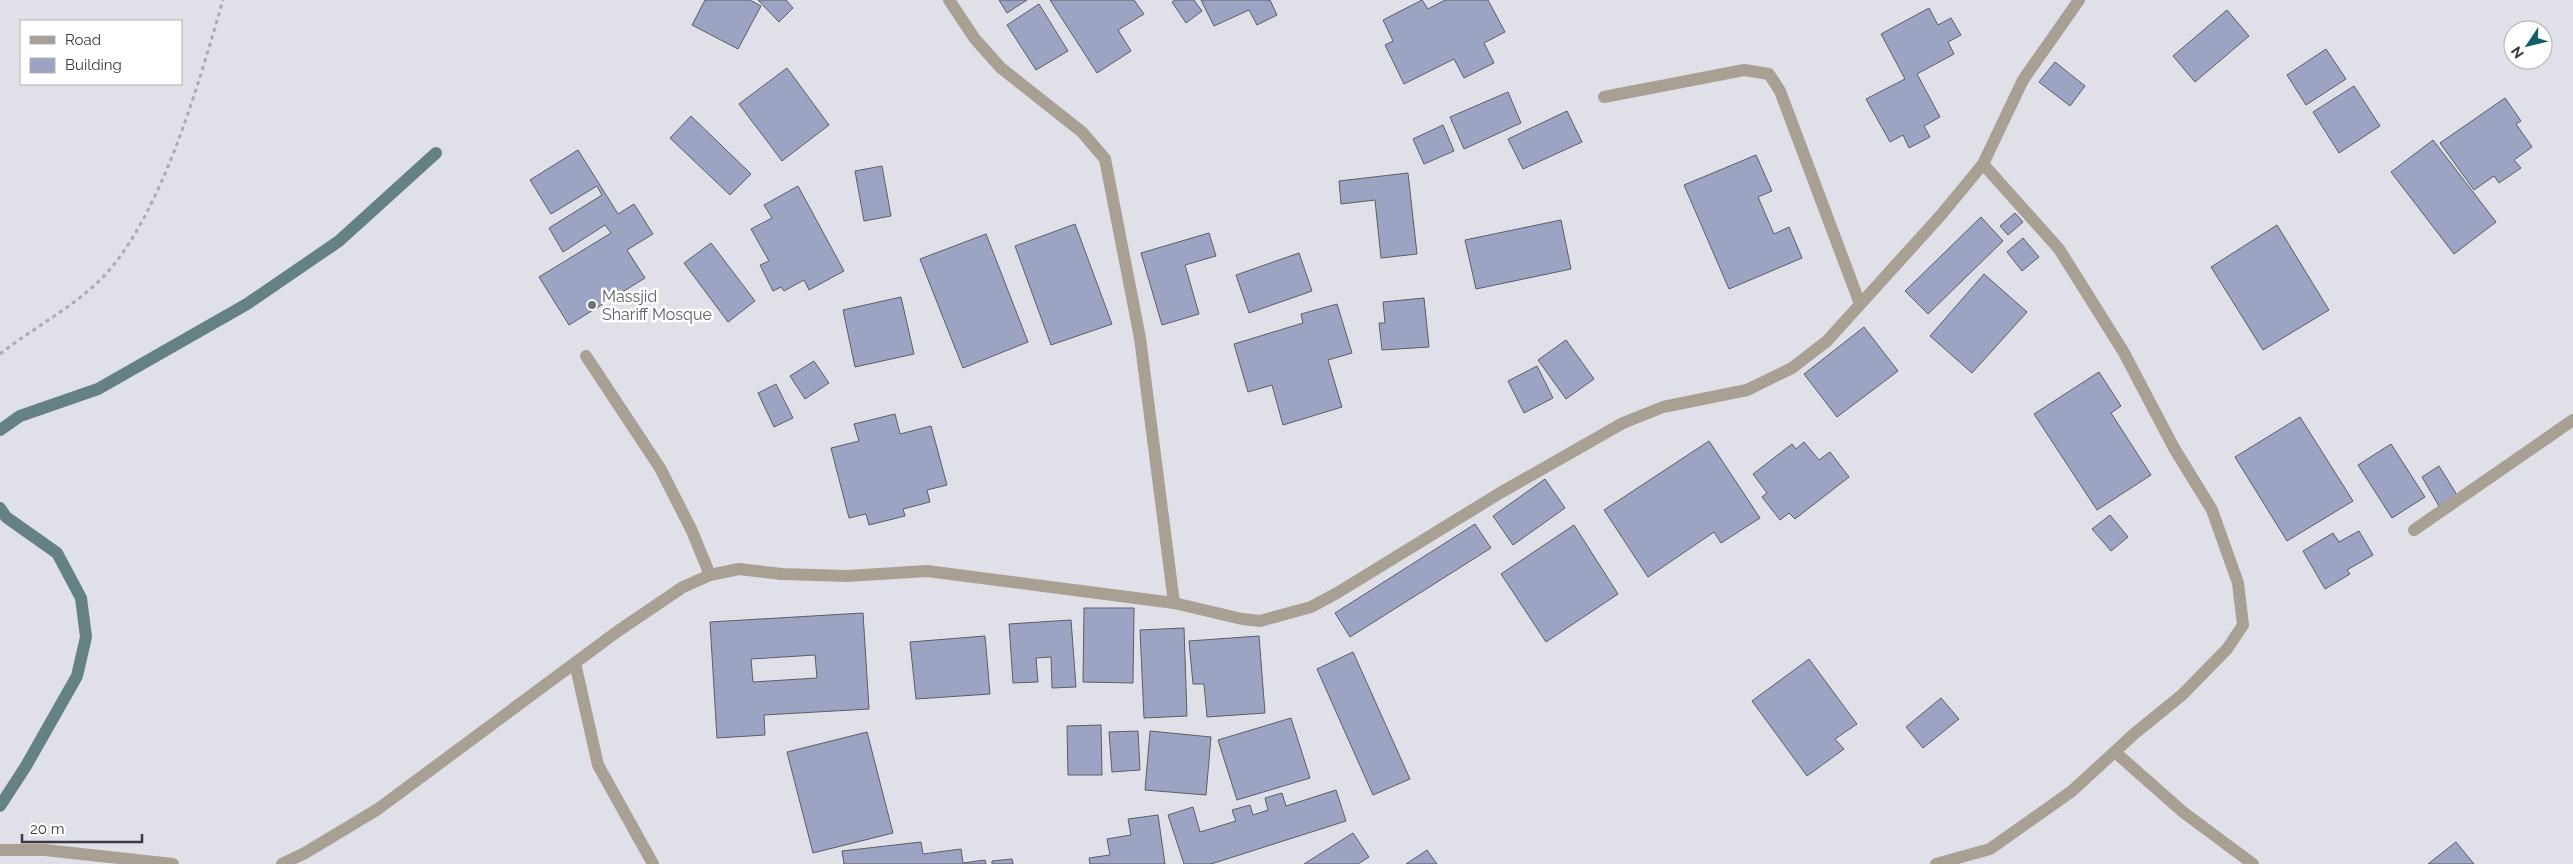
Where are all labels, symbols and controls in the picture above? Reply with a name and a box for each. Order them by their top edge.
legend [20,20,182,85]
north arrow [2503,20,2553,70]
text: Road [65,31,101,49]
text: N [2508,43,2527,61]
text: Building [65,56,122,74]
place label: Massjid Shariff Mosque [602,287,712,324]
marker: Massjid Shariff Mosque [586,299,598,311]
scale bar [22,812,142,844]
text: 20 m [30,820,65,838]

